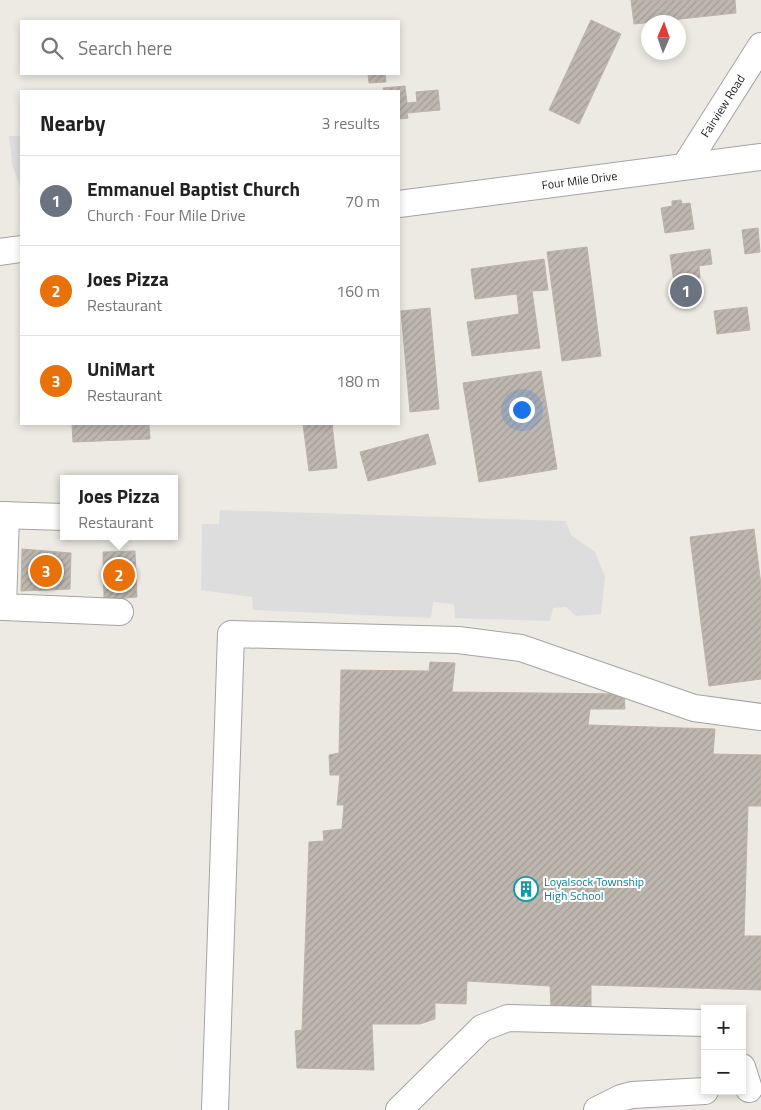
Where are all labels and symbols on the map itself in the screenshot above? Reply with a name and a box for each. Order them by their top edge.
north arrow [641,15,686,60]
street label: Fairview Road [696,71,750,141]
street label: Four Mile Drive [540,166,618,194]
pin: 1 [670,272,702,310]
your location [509,397,535,423]
pin: 3 [30,552,62,590]
pin: 2 [103,556,135,594]
place label: Loyalsock Township High School [544,872,644,905]
building icon: Loyalsock Township High School [513,876,539,902]

